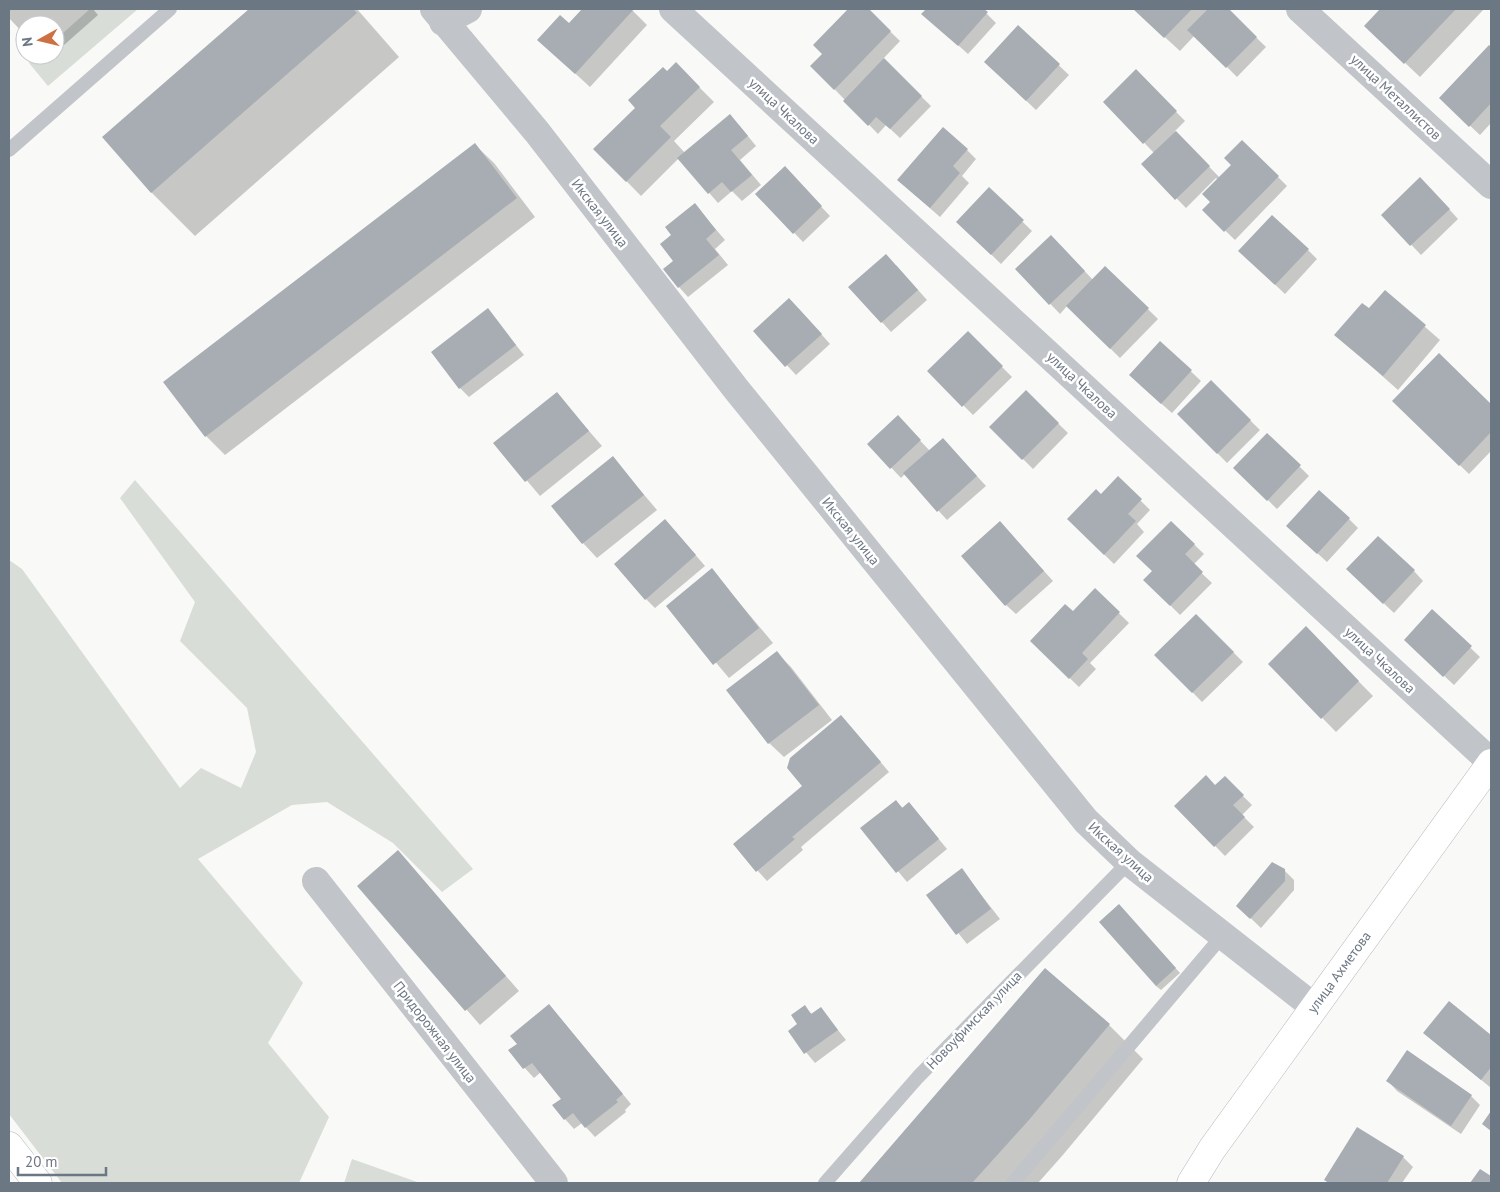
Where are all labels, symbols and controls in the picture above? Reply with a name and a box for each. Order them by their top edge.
north arrow [15,15,65,65]
text: N [18,36,37,48]
street label: улица Металлистов [1347,50,1445,144]
street label: улица Чкалова [745,74,823,148]
street label: Икская улица [568,175,632,251]
street label: улица Чкалова [1043,348,1121,422]
street label: Икская улица [818,493,884,569]
street label: улица Чкалова [1341,623,1419,697]
street label: Икская улица [1084,818,1158,886]
street label: улица Ахметова [1303,927,1375,1016]
street label: Новоуфимская улица [922,967,1026,1073]
street label: Придорожная улица [390,977,480,1087]
scale bar [18,1144,105,1176]
text: 20 m [25,1152,58,1171]

